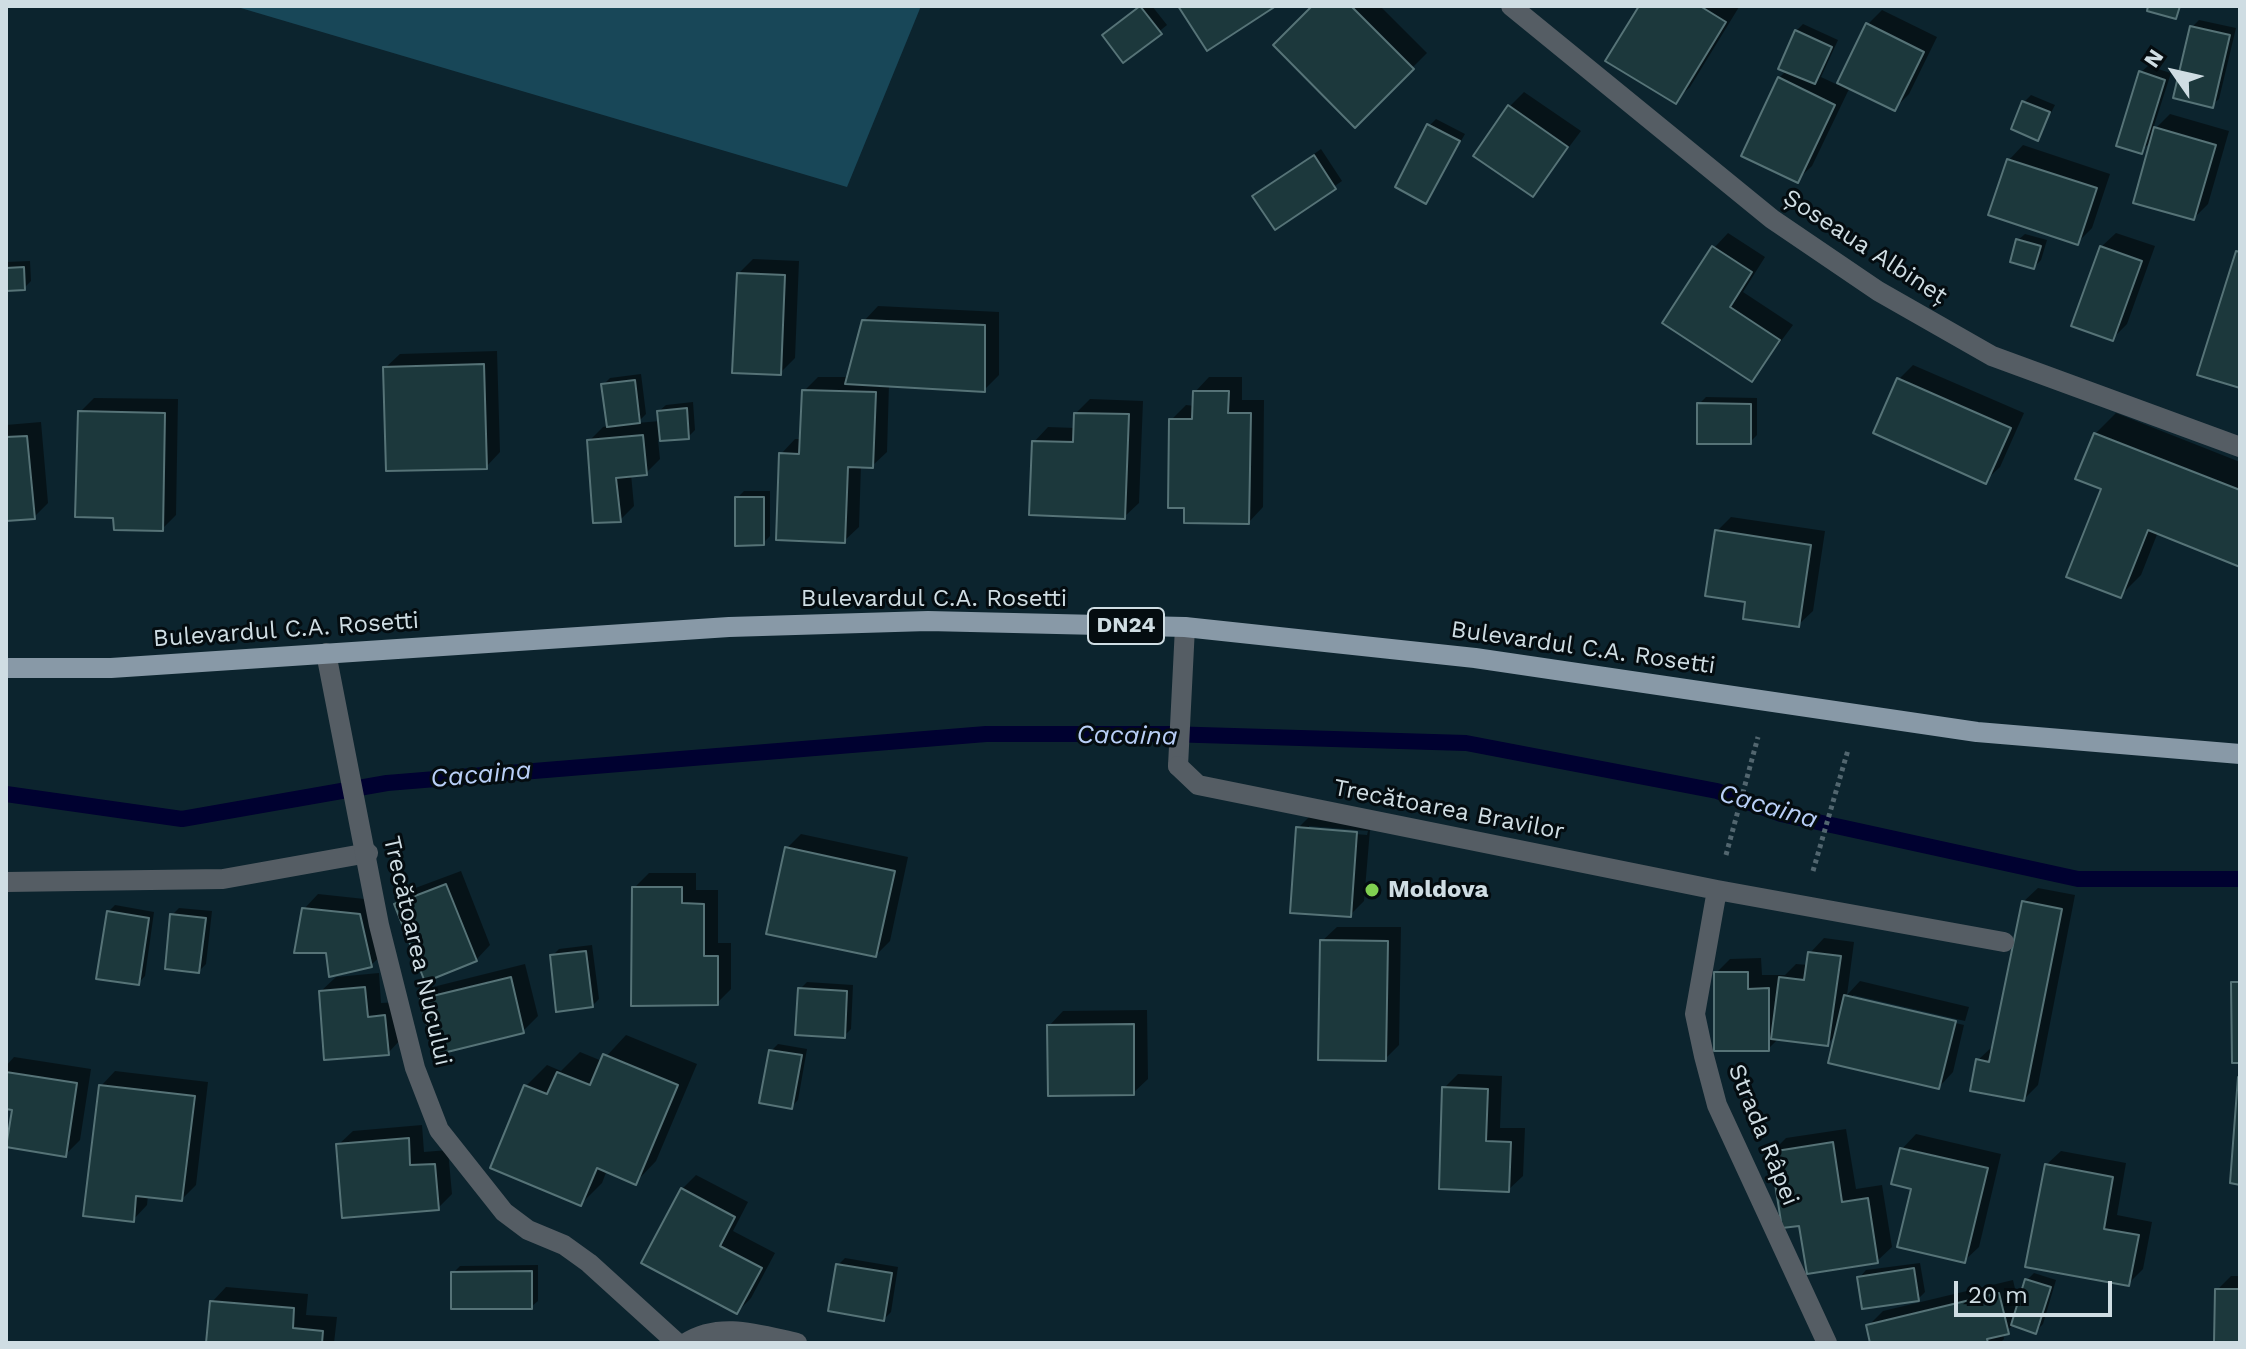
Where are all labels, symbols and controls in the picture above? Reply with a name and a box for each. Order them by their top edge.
north arrow [2134,32,2214,112]
text: N [2139,45,2169,72]
street label: Șoseaua Albineț [1778,183,1952,311]
street label: Bulevardul C.A. Rosetti [801,585,1067,613]
street label: Bulevardul C.A. Rosetti [152,606,420,654]
road number: DN24 [1088,608,1164,644]
street label: Bulevardul C.A. Rosetti [1449,615,1717,681]
water label: Cacaina [1076,720,1178,752]
water label: Cacaina [429,755,533,795]
street label: Trecătoarea Bravilor [1331,774,1567,846]
water label: Cacaina [1715,778,1821,836]
street label: Trecătoarea Nucului [377,833,457,1069]
place label: Moldova [1388,876,1488,904]
marker: Moldova [1363,881,1381,899]
street label: Strada Râpei [1722,1060,1804,1210]
scale bar [1958,1265,2116,1315]
text: 20 m [1968,1281,2028,1309]

